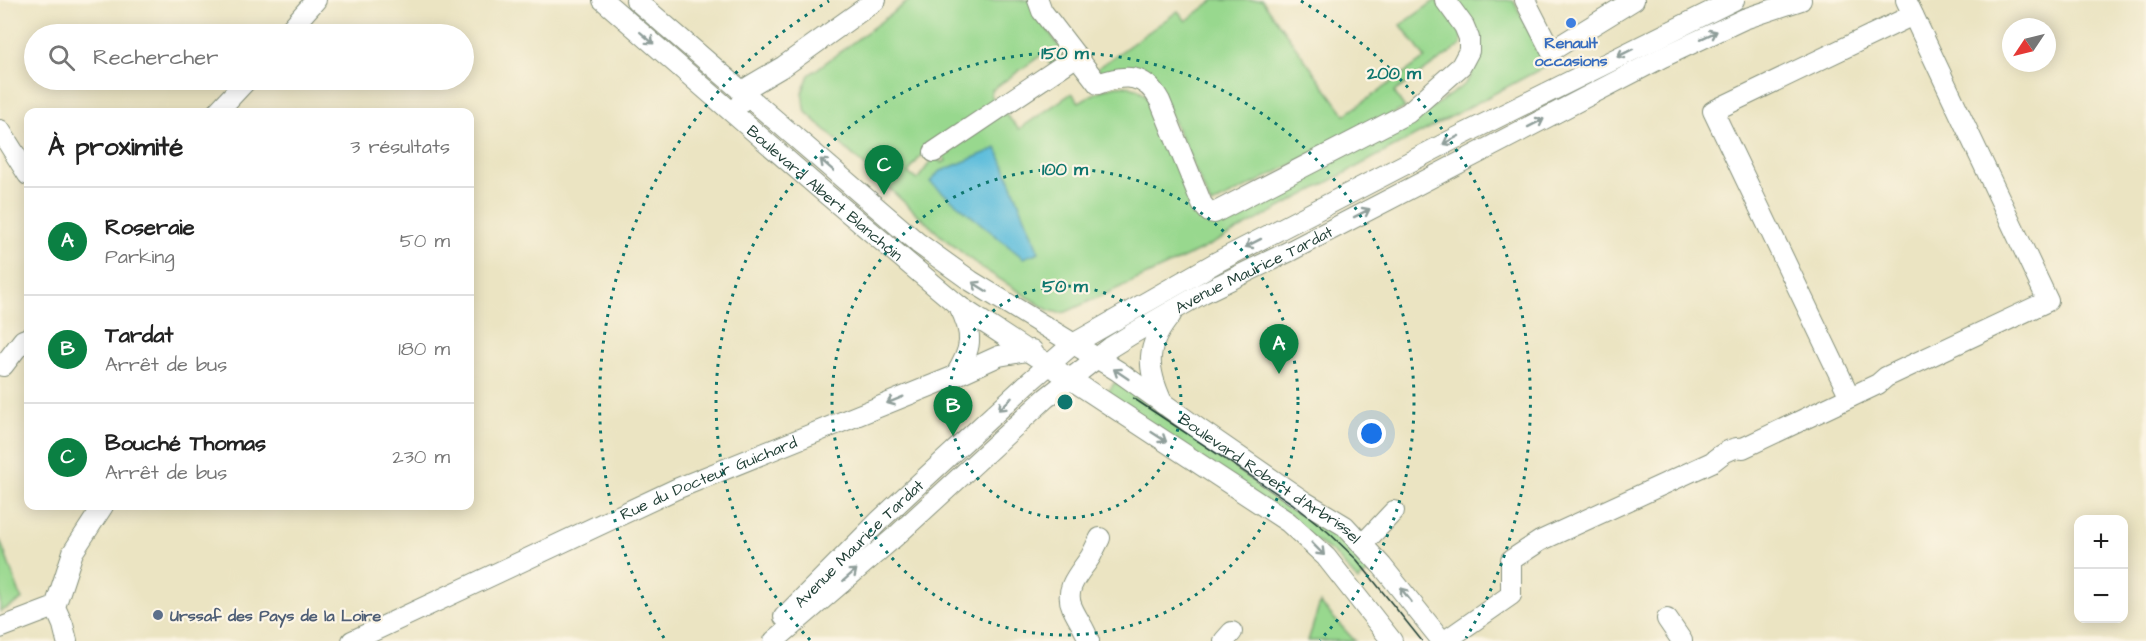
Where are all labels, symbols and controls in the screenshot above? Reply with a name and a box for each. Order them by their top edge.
marker: Renault occasions [1564,16,1578,30]
north arrow [2002,18,2056,72]
search box [24,24,474,90]
one-way arrow [1700,29,1718,41]
one-way arrow [639,32,655,45]
place label: Renault occasions [1535,32,1607,72]
icon: search [45,41,78,74]
text: 150 m [1041,41,1090,66]
text: Rechercher [93,42,218,73]
one-way arrow [1617,48,1635,59]
text: 200 m [1366,61,1422,86]
one-way arrow [1526,117,1544,128]
street label: Boulevard Albert Blanchoin [742,120,907,266]
text: À proximité [48,129,183,165]
text: 3 résultats [350,133,450,161]
one-way arrow [1442,135,1460,147]
pin: C [864,146,904,195]
text: 100 m [1042,157,1089,182]
one-way arrow [820,158,835,172]
one-way arrow [1353,207,1371,218]
text: Roseraie [105,212,195,243]
street label: Avenue Maurice Tardat [1171,221,1337,319]
text: A [61,227,74,255]
text: 50 m [400,227,450,255]
one-way arrow [1245,238,1263,249]
text: Parking [105,243,175,271]
text: 50 m [1042,274,1089,299]
one-way arrow [972,280,989,292]
text: Tardat [105,320,173,351]
pin: A [1260,324,1298,374]
text: B [60,335,75,363]
text: 180 m [398,335,450,363]
text: Arrêt de bus [105,351,227,379]
one-way arrow [1113,368,1130,380]
pin: B [934,386,972,436]
centre of rings [1055,392,1075,412]
one-way arrow [887,395,905,406]
one-way arrow [998,397,1013,411]
street label: Boulevard Robert d'Arbrissel [1174,408,1366,548]
your location [1357,419,1386,448]
text: Bouché Thomas [105,428,266,459]
street label: Rue du Docteur Guichard [617,431,800,526]
one-way arrow [1150,432,1167,444]
text: C [60,443,75,471]
text: 230 m [392,443,450,471]
text: Arrêt de bus [105,459,227,487]
street label: Avenue Maurice Tardat [790,474,929,613]
map controls [2074,515,2128,623]
button: + [2074,515,2128,569]
one-way arrow [1311,542,1325,557]
one-way arrow [842,569,858,582]
button: − [2074,569,2128,623]
one-way arrow [1400,587,1413,603]
place label: Urssaf des Pays de la Loire [170,605,381,628]
marker: Urssaf des Pays de la Loire [151,608,165,622]

